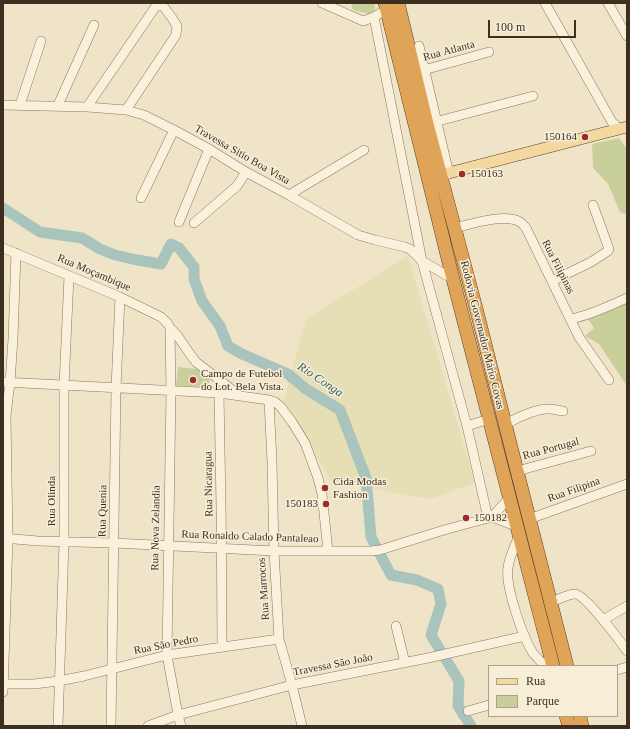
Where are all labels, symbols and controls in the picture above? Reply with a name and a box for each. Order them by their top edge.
scale bar [490,12,578,38]
text: 100 m [495,20,525,34]
street label: Rua Atlanta [422,38,476,64]
street label: Travessa Sitio Boa Vista [192,122,292,188]
place label: 150164 [544,130,577,144]
marker: 150164 [580,132,590,142]
place label: 150163 [470,167,503,181]
marker: 150163 [457,169,467,179]
street label: Rua Filipinas [539,238,577,296]
street label: Rua Moçambique [55,252,133,294]
street label: Rodovia Governador Mário Covas [457,259,507,411]
water label: Rio Conga [295,360,345,400]
place label: Campo de Futebol do Lot. Bela Vista. [201,367,284,393]
marker: Campo de Futebol do Lot. Bela Vista. [188,375,198,385]
street label: Rua Portugal [521,435,581,463]
street label: Rua Nicaragua [202,451,216,517]
street label: Rua Filipina [546,474,602,506]
place label: Cida Modas Fashion [333,475,386,501]
street label: Rua Olinda [45,476,59,526]
marker: Cida Modas Fashion [320,483,330,493]
street label: Rua Quenia [96,485,110,537]
street label: Rua Nova Zelandia [149,485,163,571]
place label: 150183 [285,497,318,511]
marker: 150183 [321,499,331,509]
place label: 150182 [474,511,507,525]
marker: 150182 [461,513,471,523]
street label: Rua Ronaldo Calado Pantaleao [181,528,319,546]
street label: Rua Marrocos [255,557,273,621]
street label: Rua São Pedro [133,632,199,658]
street label: Travessa São João [292,651,374,679]
legend [488,665,618,717]
text: Rua [526,674,545,688]
text: Parque [526,694,559,708]

